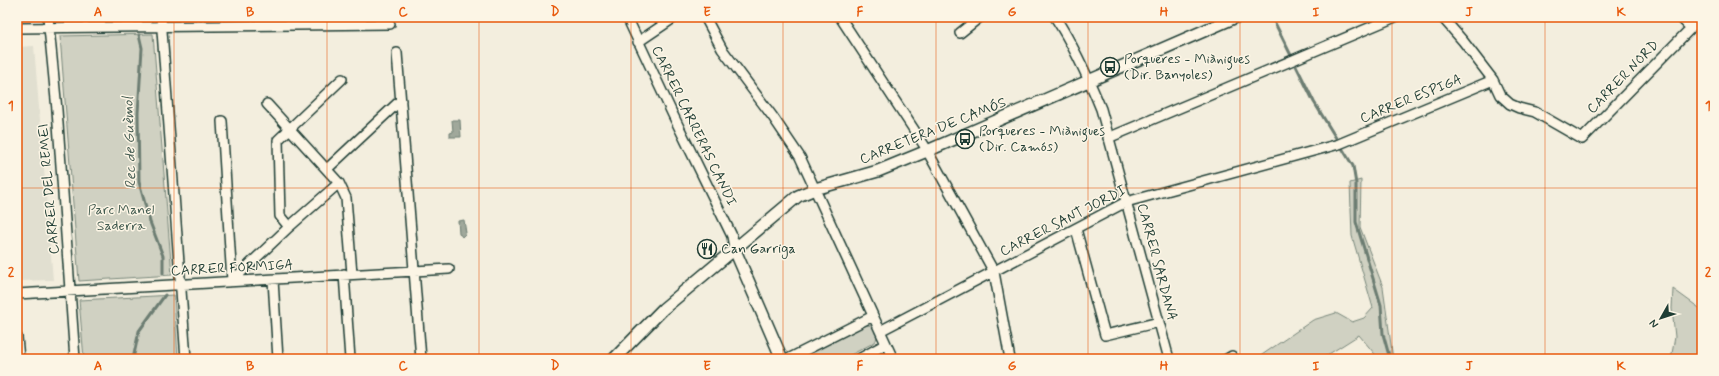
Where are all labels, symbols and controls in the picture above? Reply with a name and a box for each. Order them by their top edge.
text: A [94,4,102,21]
text: B [246,4,255,21]
text: C [398,4,408,21]
text: D [551,4,560,21]
text: E [703,4,711,21]
text: F [857,4,864,21]
text: G [1008,4,1017,21]
text: H [1160,4,1169,21]
text: I [1313,4,1320,21]
text: J [1465,4,1473,21]
text: K [1616,4,1626,21]
street label: CARRER NORD [1583,36,1663,118]
street label: CARRER CARRERAS CANDI [647,43,741,209]
place label: Porqueres - Miànigues (Dir. Banyoles) [1124,50,1251,84]
bus stop icon: Porqueres - Miànigues (Dir. Banyoles) [1099,56,1121,78]
street label: CARRER ESPIGA [1357,70,1465,128]
street label: CARRETERA DE CAMÓS [857,93,1009,169]
water label: Rec de Guèmol [118,95,142,190]
text: 1 [8,98,14,115]
text: 1 [1705,98,1711,115]
place label: Porqueres - Miànigues (Dir. Camós) [979,122,1106,156]
street label: CARRER DEL REMEI [34,123,64,255]
bus stop icon: Porqueres - Miànigues (Dir. Camós) [954,128,976,150]
street label: CARRER SANT JORDI [997,181,1129,261]
park label: Parc Manel Saderra [88,201,155,235]
street label: CARRER SARDANA [1133,201,1181,323]
restaurant icon: Can Garriga [696,238,718,260]
place label: Can Garriga [721,240,796,259]
street label: CARRER FORMIGA [170,256,294,280]
text: 2 [8,264,15,281]
text: 2 [1705,264,1712,281]
north arrow [1641,298,1681,338]
text: N [1646,316,1662,331]
text: A [94,358,102,375]
text: B [246,358,255,375]
text: C [398,358,408,375]
text: D [551,358,560,375]
text: E [703,358,711,375]
text: F [857,358,864,375]
text: G [1008,358,1017,375]
text: H [1160,358,1169,375]
text: I [1313,358,1320,375]
text: J [1465,358,1473,375]
text: K [1616,358,1626,375]

